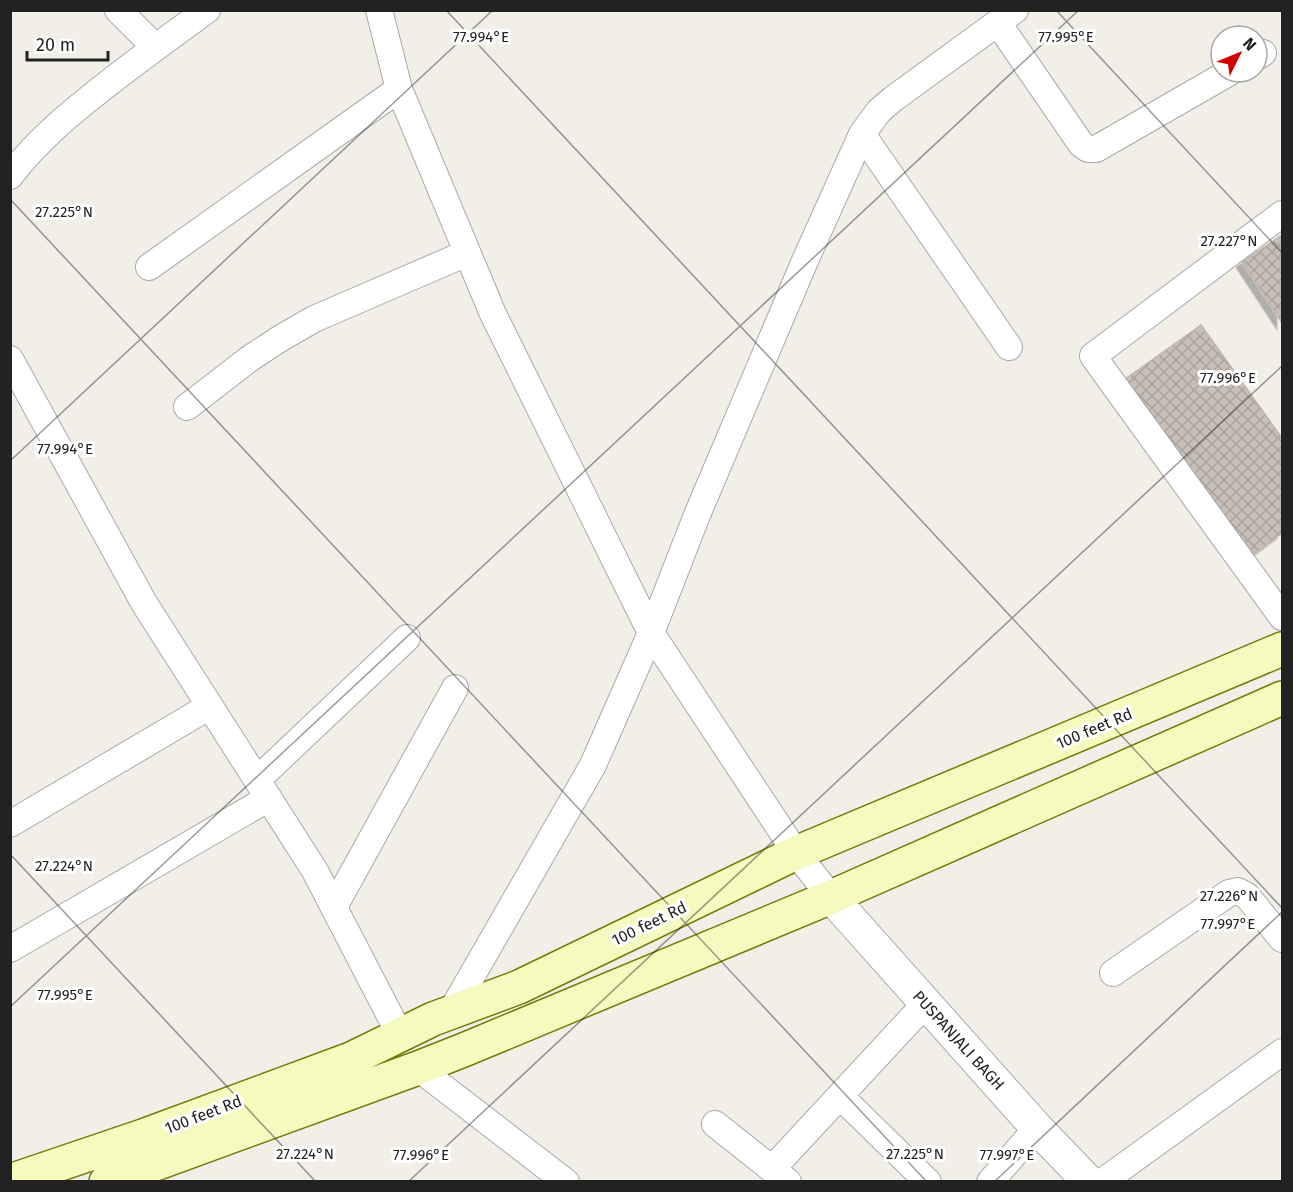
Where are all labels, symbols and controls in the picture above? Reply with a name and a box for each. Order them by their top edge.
scale bar [27,24,108,62]
north arrow [1209,24,1269,84]
text: 77.994°E [453,28,509,46]
text: 77.995°E [1038,28,1094,46]
text: 20 m [36,34,75,56]
text: N [1239,34,1260,54]
text: 27.225°N [35,203,93,221]
text: 27.227°N [1200,232,1258,250]
text: 77.996°E [1200,369,1256,387]
text: 77.994°E [37,440,93,458]
street label: 100 feet Rd [1053,704,1135,753]
text: 27.224°N [35,857,93,875]
text: 27.226°N [1200,887,1258,905]
street label: 100 feet Rd [609,897,690,950]
text: 77.997°E [1201,915,1255,933]
text: 77.995°E [37,986,93,1004]
street label: PUSPANJALI BAGH [909,987,1008,1094]
street label: 100 feet Rd [162,1091,244,1138]
text: 27.224°N [276,1145,334,1163]
text: 27.225°N [886,1145,944,1163]
text: 77.996°E [393,1146,449,1164]
text: 77.997°E [980,1146,1034,1164]

